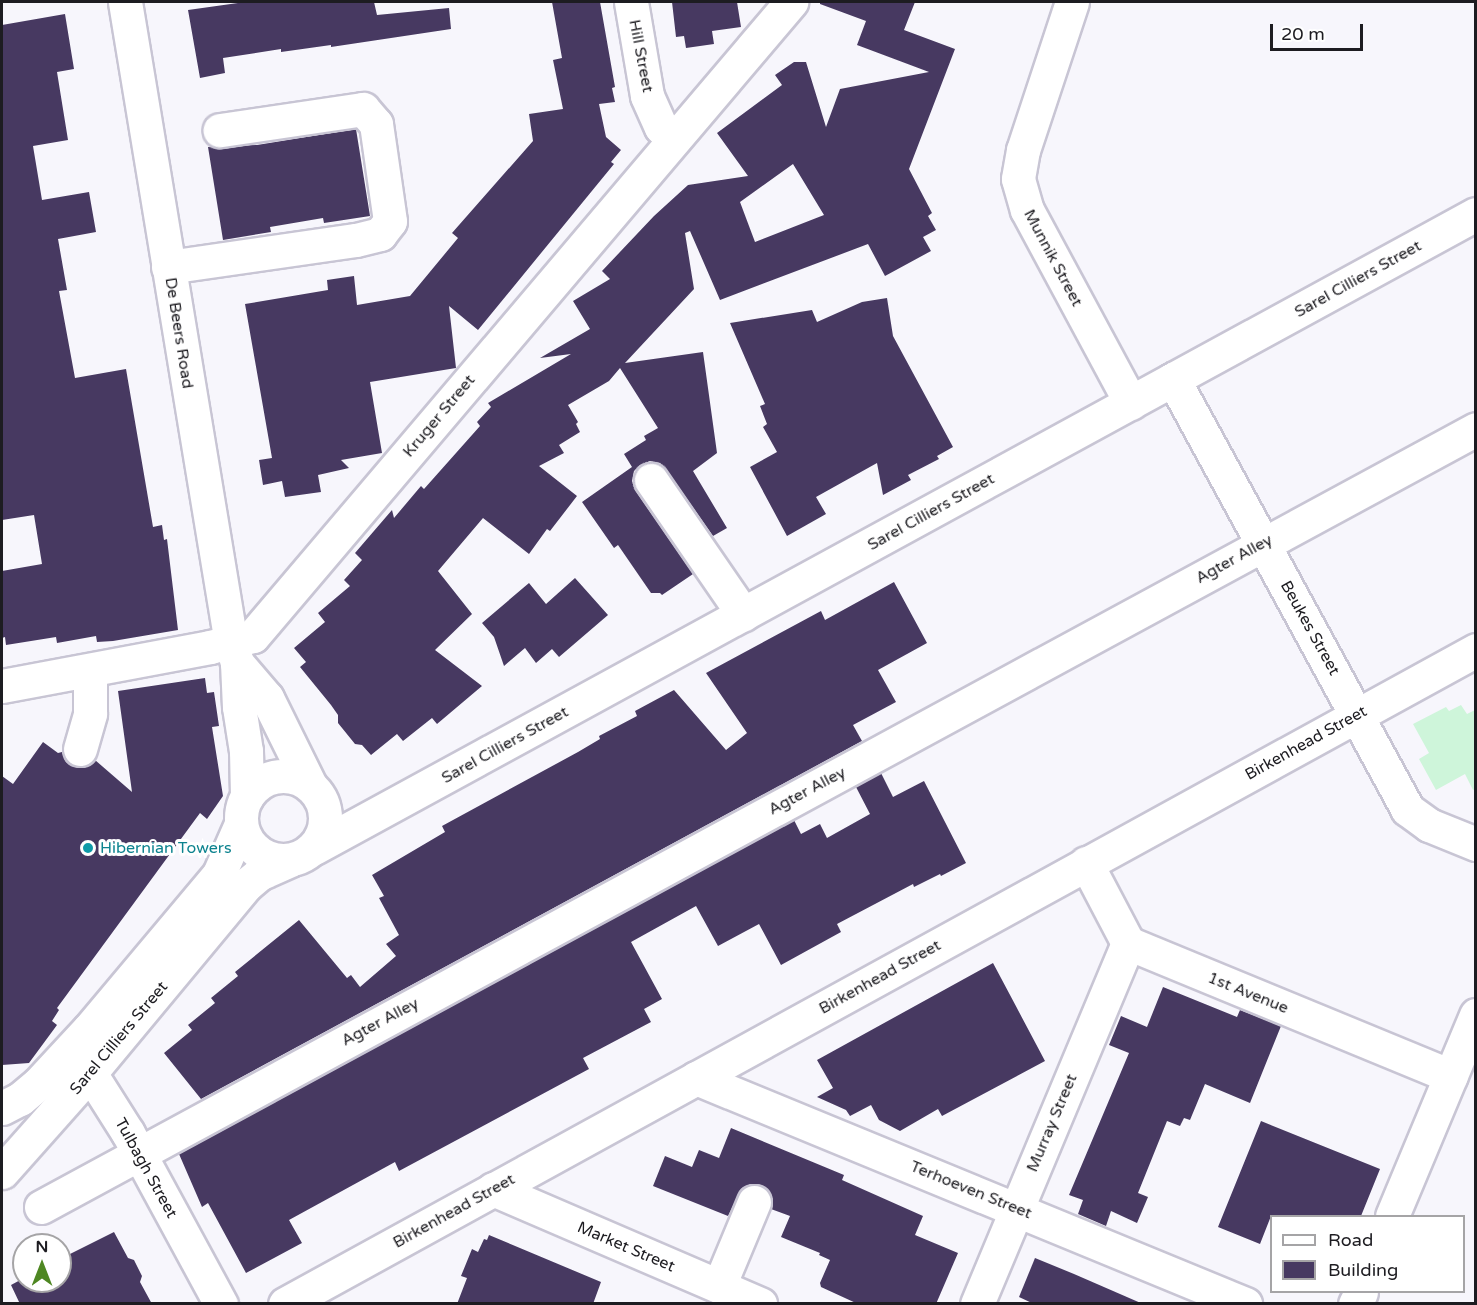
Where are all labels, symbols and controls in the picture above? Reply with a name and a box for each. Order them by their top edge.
scale bar [1273,12,1366,50]
street label: Hill Street [625,18,657,94]
text: 20 m [1281,23,1325,45]
street label: Munnik Street [1019,206,1087,310]
street label: Sarel Cilliers Street [1291,236,1425,322]
street label: De Beers Road [161,276,197,390]
street label: Kruger Street [399,371,479,461]
street label: Sarel Cilliers Street [864,469,998,555]
street label: Agter Alley [1192,530,1276,588]
street label: Beukes Street [1276,577,1344,679]
street label: Sarel Cilliers Street [438,702,572,788]
street label: Birkenhead Street [1242,702,1370,784]
street label: Agter Alley [765,763,849,819]
place label: Hibernian Towers [100,838,232,858]
marker: Hibernian Towers [81,841,95,855]
street label: Birkenhead Street [816,936,944,1018]
street label: 1st Avenue [1205,968,1291,1018]
street label: Sarel Cilliers Street [66,978,172,1098]
street label: Agter Alley [338,994,422,1050]
street label: Murray Street [1023,1071,1081,1175]
street label: Tulbagh Street [111,1115,181,1221]
street label: Terhoeven Street [907,1157,1035,1223]
street label: Birkenhead Street [390,1170,518,1252]
legend [1270,1215,1465,1293]
street label: Market Street [574,1218,678,1276]
text: Road [1328,1229,1373,1251]
north arrow [12,1233,72,1293]
text: N [36,1237,48,1257]
text: Building [1328,1259,1398,1281]

